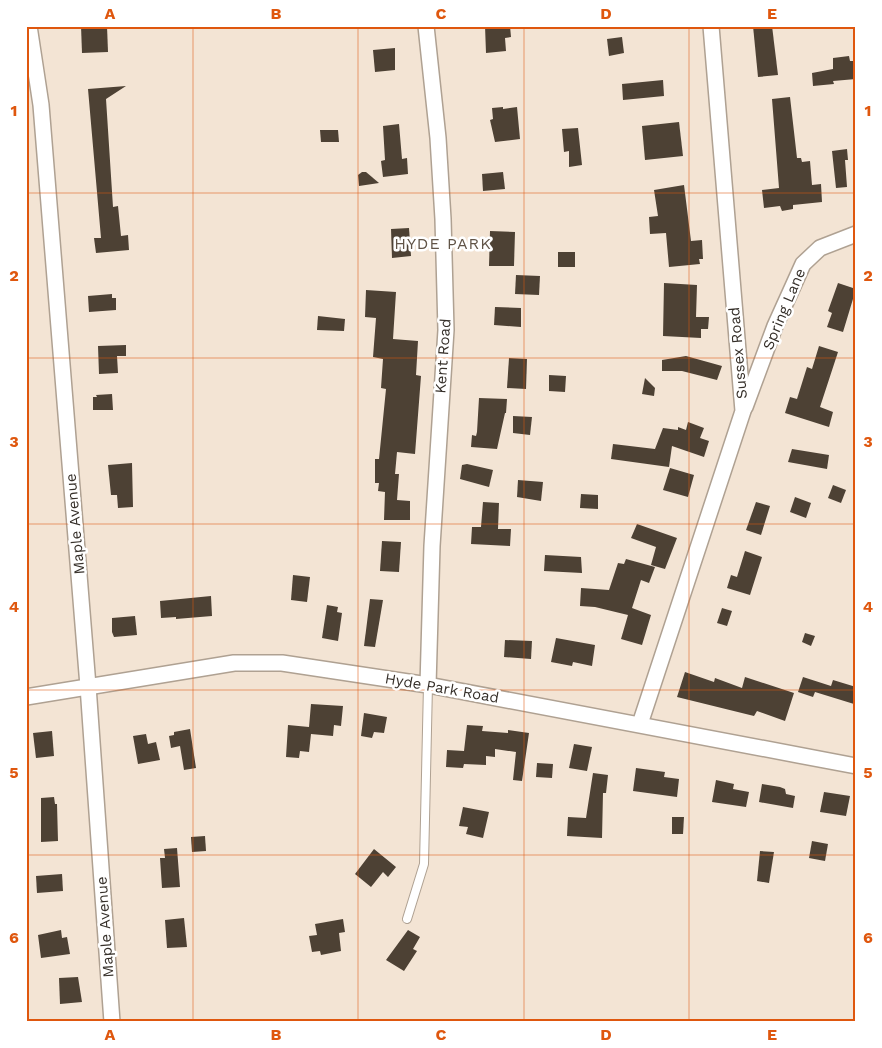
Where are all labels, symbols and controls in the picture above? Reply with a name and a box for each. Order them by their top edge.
text: A [105,4,116,23]
text: B [271,4,282,23]
text: C [436,4,447,23]
text: D [600,4,612,23]
text: E [767,4,777,23]
text: 1 [11,101,17,120]
text: 1 [865,101,871,120]
district label: HYDE PARK [394,234,492,253]
text: 2 [9,266,19,285]
street label: Spring Lane [759,266,809,352]
text: 2 [863,266,873,285]
street label: Sussex Road [725,306,751,400]
street label: Kent Road [431,318,455,394]
text: 3 [9,432,19,451]
text: 3 [863,432,873,451]
street label: Maple Avenue [62,473,88,575]
text: 4 [9,597,19,616]
text: 4 [863,597,873,616]
street label: Hyde Park Road [384,669,500,707]
text: 5 [9,763,19,782]
text: 5 [863,763,873,782]
street label: Maple Avenue [92,876,118,978]
text: 6 [9,928,19,947]
text: 6 [863,928,873,947]
text: A [105,1025,116,1044]
text: B [271,1025,282,1044]
text: C [436,1025,447,1044]
text: D [600,1025,612,1044]
text: E [767,1025,777,1044]

